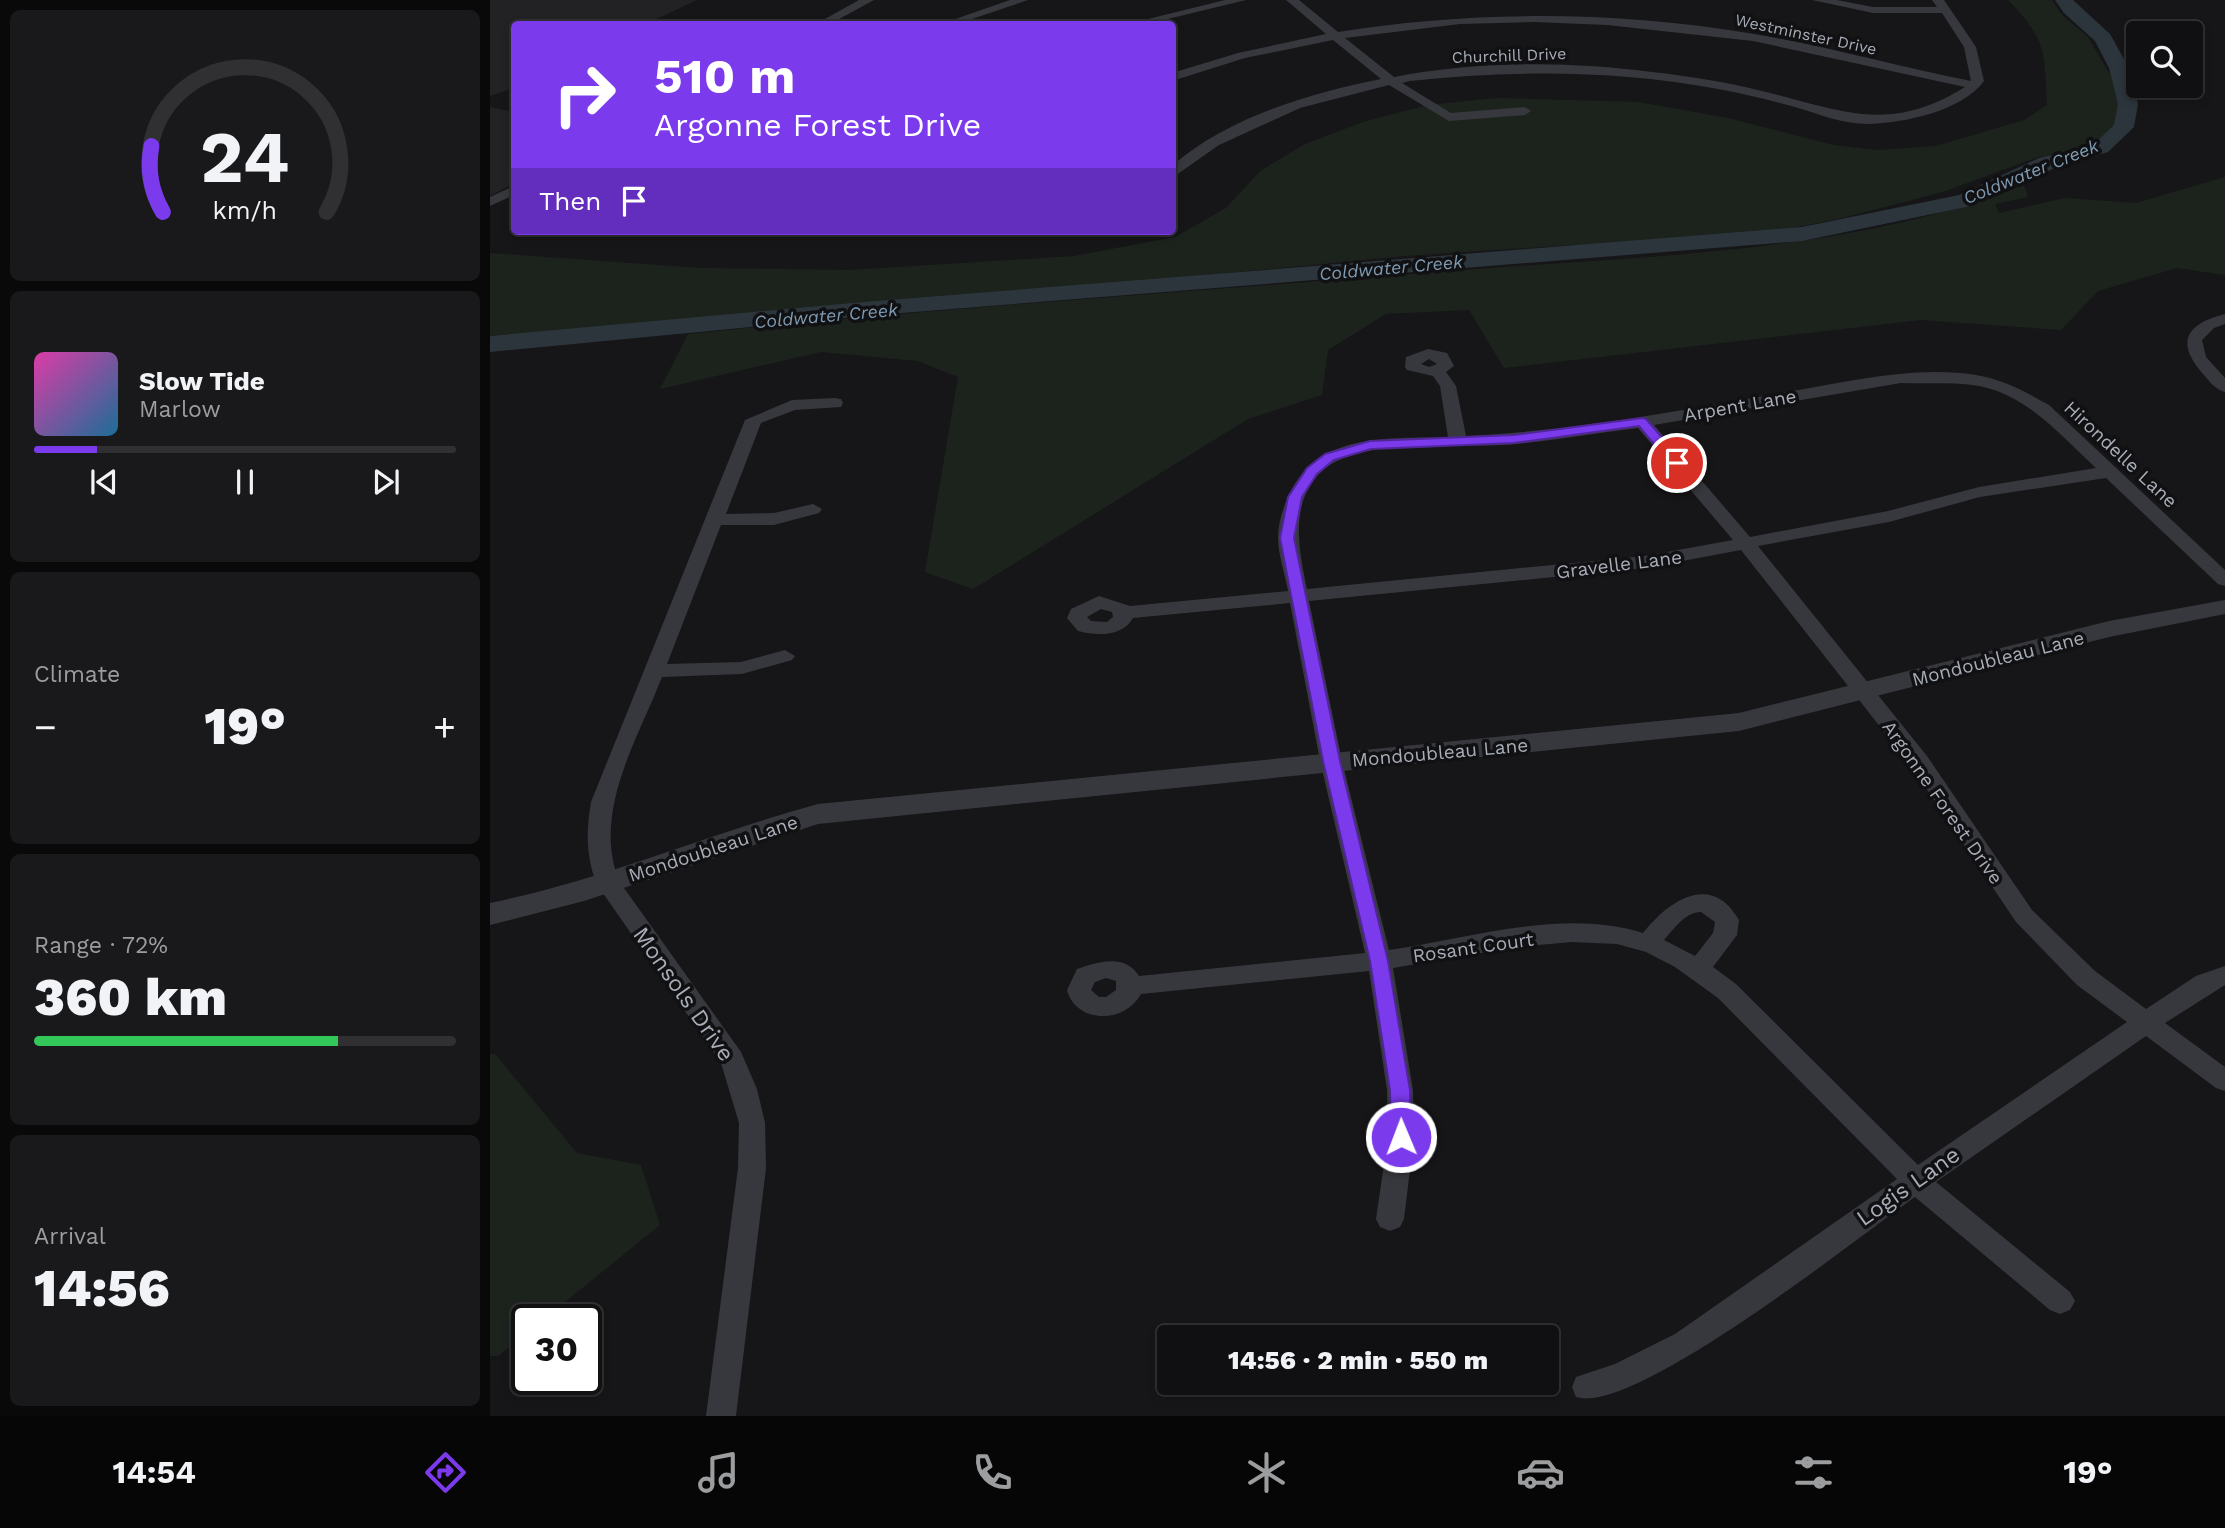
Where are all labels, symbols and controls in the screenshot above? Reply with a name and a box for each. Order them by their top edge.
street label: Westminster Drive [1733,10,1878,59]
map controls [2126,21,2203,98]
button: search [2126,21,2203,98]
street label: Churchill Drive [1451,44,1567,67]
text: 510 m [654,47,795,105]
icon: right [539,49,630,140]
text: Argonne Forest Drive [654,106,981,144]
text: 24 [200,114,290,200]
water label: Coldwater Creek [1960,134,2103,208]
icon: arrive [615,182,653,220]
text: Then [539,186,601,216]
text: km/h [213,195,277,224]
water label: Coldwater Creek [1318,251,1465,284]
water label: Coldwater Creek [753,299,900,332]
text: Slow Tide [139,366,265,396]
street label: Arpent Lane [1682,384,1798,427]
text: Marlow [139,396,221,423]
street label: Hirondelle Lane [2059,396,2182,513]
pin [1647,433,1707,493]
icon: arrive [1658,444,1696,482]
icon: previous [85,463,123,501]
icon: pause [226,463,264,501]
icon: next [367,463,405,501]
street label: Gravelle Lane [1555,545,1683,584]
street label: Mondoubleau Lane [1910,626,2087,691]
text: Climate [34,661,120,688]
text: 19° [204,696,286,757]
text: − [34,705,57,749]
text: + [433,705,456,749]
street label: Argonne Forest Drive [1877,716,2008,888]
street label: Mondoubleau Lane [1351,733,1529,772]
street label: Mondoubleau Lane [626,810,801,887]
street label: Monsols Drive [627,922,740,1067]
street label: Rosant Court [1411,928,1535,967]
text: Range · 72% [34,932,168,959]
text: 360 km [34,967,227,1028]
position arrow [1364,1100,1438,1174]
street label: Logis Lane [1851,1141,1965,1232]
text: Arrival [34,1223,106,1250]
text: 14:56 [34,1258,170,1319]
speed limit sign: 30 [511,1304,602,1395]
text: 14:56 · 2 min · 550 m [1228,1345,1488,1375]
icon: directions [421,1448,470,1497]
icon: music [694,1448,743,1497]
icon: phone [968,1448,1017,1497]
icon: climate [1242,1448,1291,1497]
icon: car [1516,1448,1565,1497]
icon: filters [1789,1448,1838,1497]
text: 14:54 [112,1453,196,1491]
text: 19° [2063,1453,2113,1491]

